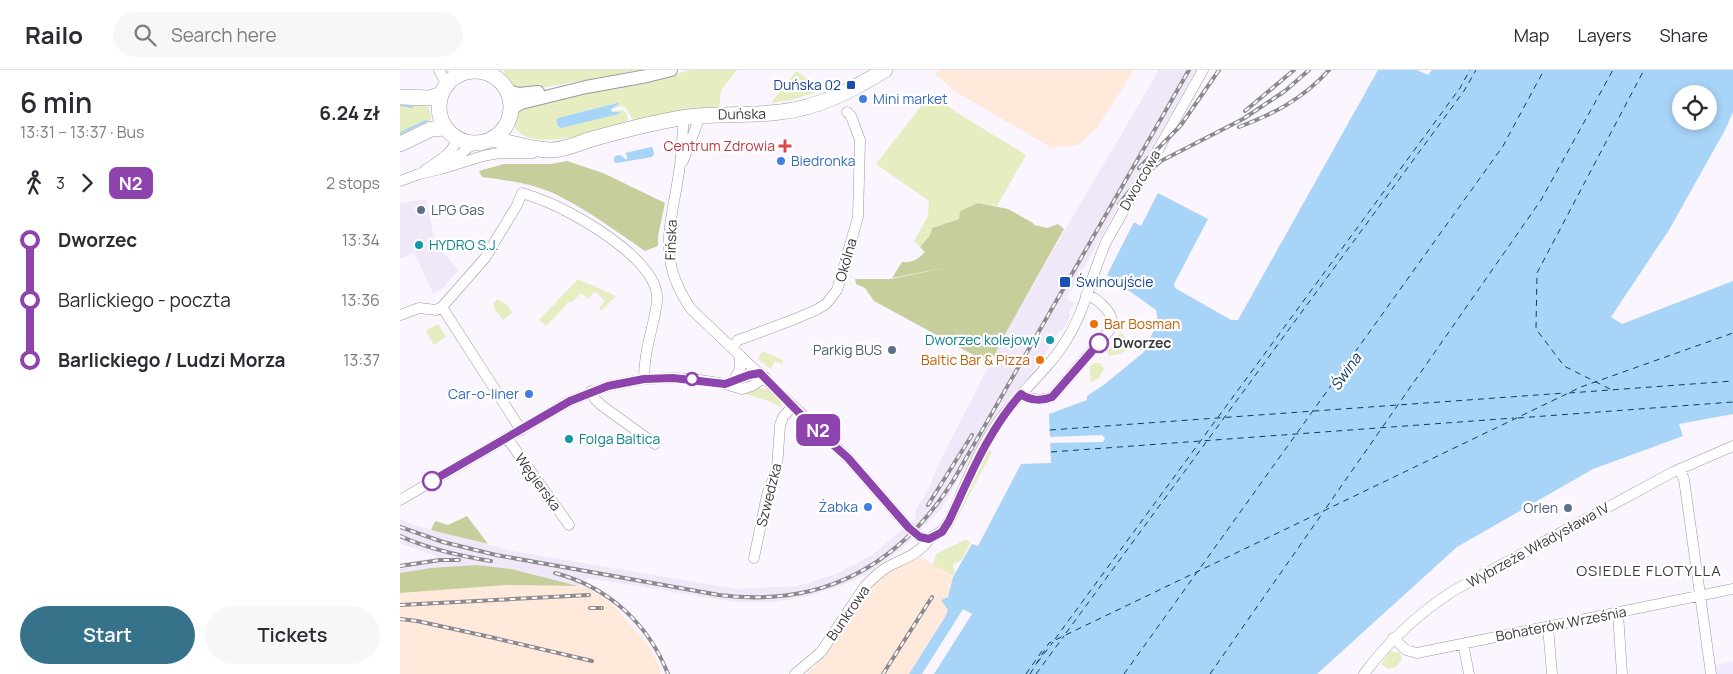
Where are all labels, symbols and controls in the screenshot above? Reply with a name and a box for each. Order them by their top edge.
search box [113,12,463,57]
text: Railo [25,18,83,51]
icon: search [131,21,159,49]
text: Search here [171,22,277,48]
text: Map [1514,23,1549,47]
text: Layers [1577,23,1631,47]
text: Share [1659,23,1708,47]
place label: Duńska 02 [774,75,841,94]
marker: Duńska 02 [845,79,857,91]
text: 6 min [20,83,92,121]
map controls [1672,85,1717,130]
button: locate [1672,85,1717,130]
place label: Mini market [873,89,948,108]
marker: Mini market [857,93,869,105]
text: 6.24 zł [319,100,380,126]
street label: Duńska [718,104,766,123]
text: 13:31 – 13:37 · Bus [20,121,145,143]
place label: Centrum Zdrowia [663,136,775,155]
marker: Centrum Zdrowia [779,140,791,152]
street label: Dworcowa [1115,146,1164,213]
place label: Biedronka [791,151,856,170]
marker: Biedronka [775,155,787,167]
icon: walk [20,169,48,197]
icon: forward [73,169,101,197]
text: N2 [119,171,143,195]
text: 3 [56,172,65,194]
text: 2 stops [326,172,380,194]
place label: LPG Gas [431,200,484,219]
marker: LPG Gas [415,204,427,216]
street label: Fińska [660,219,681,261]
text: Dworzec [58,227,137,253]
text: 13:34 [342,229,380,251]
place label: HYDRO S.J. [429,235,499,254]
street label: Okólna [830,236,861,284]
marker: HYDRO S.J. [413,239,425,251]
place label: Świnoujście [1076,272,1153,291]
marker: Świnoujście [1058,275,1072,289]
text: Barlickiego - poczta [58,287,231,313]
text: 13:36 [341,289,380,311]
place label: Bar Bosman [1104,314,1180,333]
marker: Bar Bosman [1088,318,1100,330]
place label: Dworzec kolejowy [925,330,1041,349]
marker: Dworzec [1089,333,1109,353]
place label: Dworzec [1113,333,1171,352]
marker: Dworzec kolejowy [1044,334,1056,346]
place label: Parkig BUS [813,340,882,359]
marker: Parkig BUS [886,344,898,356]
text: Barlickiego / Ludzi Morza [58,347,285,373]
water label: Świna [1325,348,1366,395]
text: 13:37 [343,349,380,371]
place label: Baltic Bar & Pizza [921,350,1030,369]
marker: Baltic Bar & Pizza [1034,354,1046,366]
unlabelled marker [685,372,699,386]
place label: Car-o-liner [448,384,519,403]
marker: Car-o-liner [523,388,535,400]
line badge: N2 [796,414,840,446]
text: N2 [806,418,830,442]
place label: Folga Baltica [579,429,660,448]
marker: Folga Baltica [563,433,575,445]
street label: Węgierska [511,449,566,514]
street label: Szwedzka [751,461,786,529]
unlabelled marker [422,471,442,491]
place label: Żabka [819,497,858,516]
street label: Wybrzeże Władysława IV [1463,497,1613,592]
place label: Orlen [1523,498,1558,517]
marker: Żabka [862,501,874,513]
marker: Orlen [1562,502,1574,514]
district label: OSIEDLE FLOTYLLA [1576,560,1722,581]
street label: Bunkrowa [822,581,873,644]
street label: Bohaterów Września [1494,602,1628,646]
button: Start [20,606,195,664]
button: Tickets [205,606,380,664]

